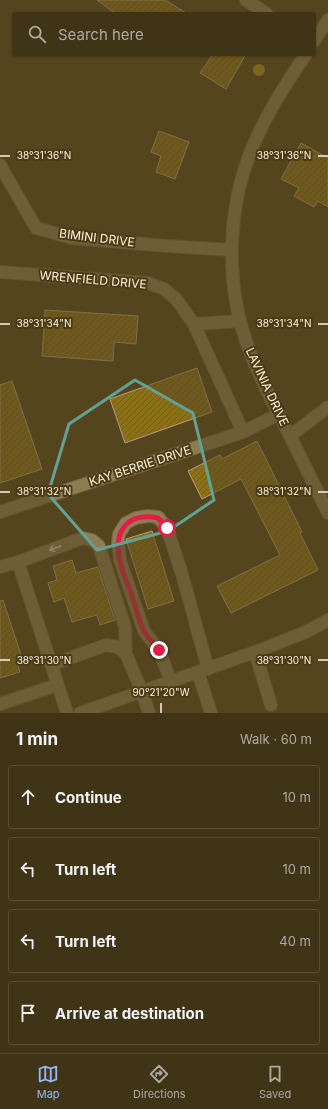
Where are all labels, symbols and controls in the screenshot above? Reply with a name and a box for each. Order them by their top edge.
search box [12,12,316,56]
icon: search [26,23,48,45]
text: Search here [58,25,144,44]
text: 38°31'36"N [17,149,71,161]
text: 38°31'36"N [257,149,311,161]
street label: BIMINI DRIVE [58,225,136,250]
street label: WRENFIELD DRIVE [39,267,147,292]
text: 38°31'34"N [17,317,71,329]
text: 38°31'34"N [257,317,311,329]
street label: LAVINIA DRIVE [243,345,292,428]
street label: KAY BERRIE DRIVE [87,442,193,489]
text: 38°31'32"N [17,485,71,497]
text: 38°31'32"N [257,485,311,497]
route start [158,519,176,537]
one-way arrow [50,545,62,553]
route end [150,641,168,659]
text: 38°31'30"N [17,654,71,666]
text: 38°31'30"N [257,654,311,666]
text: 90°21'20"W [132,686,190,698]
text: 1 min [16,729,58,749]
text: Walk · 60 m [240,731,312,747]
icon: ahead [17,786,39,808]
text: Continue [55,788,122,807]
text: 10 m [282,789,311,805]
icon: left [17,858,39,880]
text: Turn left [55,860,116,879]
text: 10 m [282,861,311,877]
icon: left [17,930,39,952]
text: Turn left [55,932,116,951]
text: 40 m [279,933,311,949]
icon: arrive [17,1002,39,1024]
text: Arrive at destination [55,1004,204,1023]
tab: Map [37,1063,60,1101]
tab: Directions [133,1063,186,1101]
tab: Saved [259,1063,291,1101]

